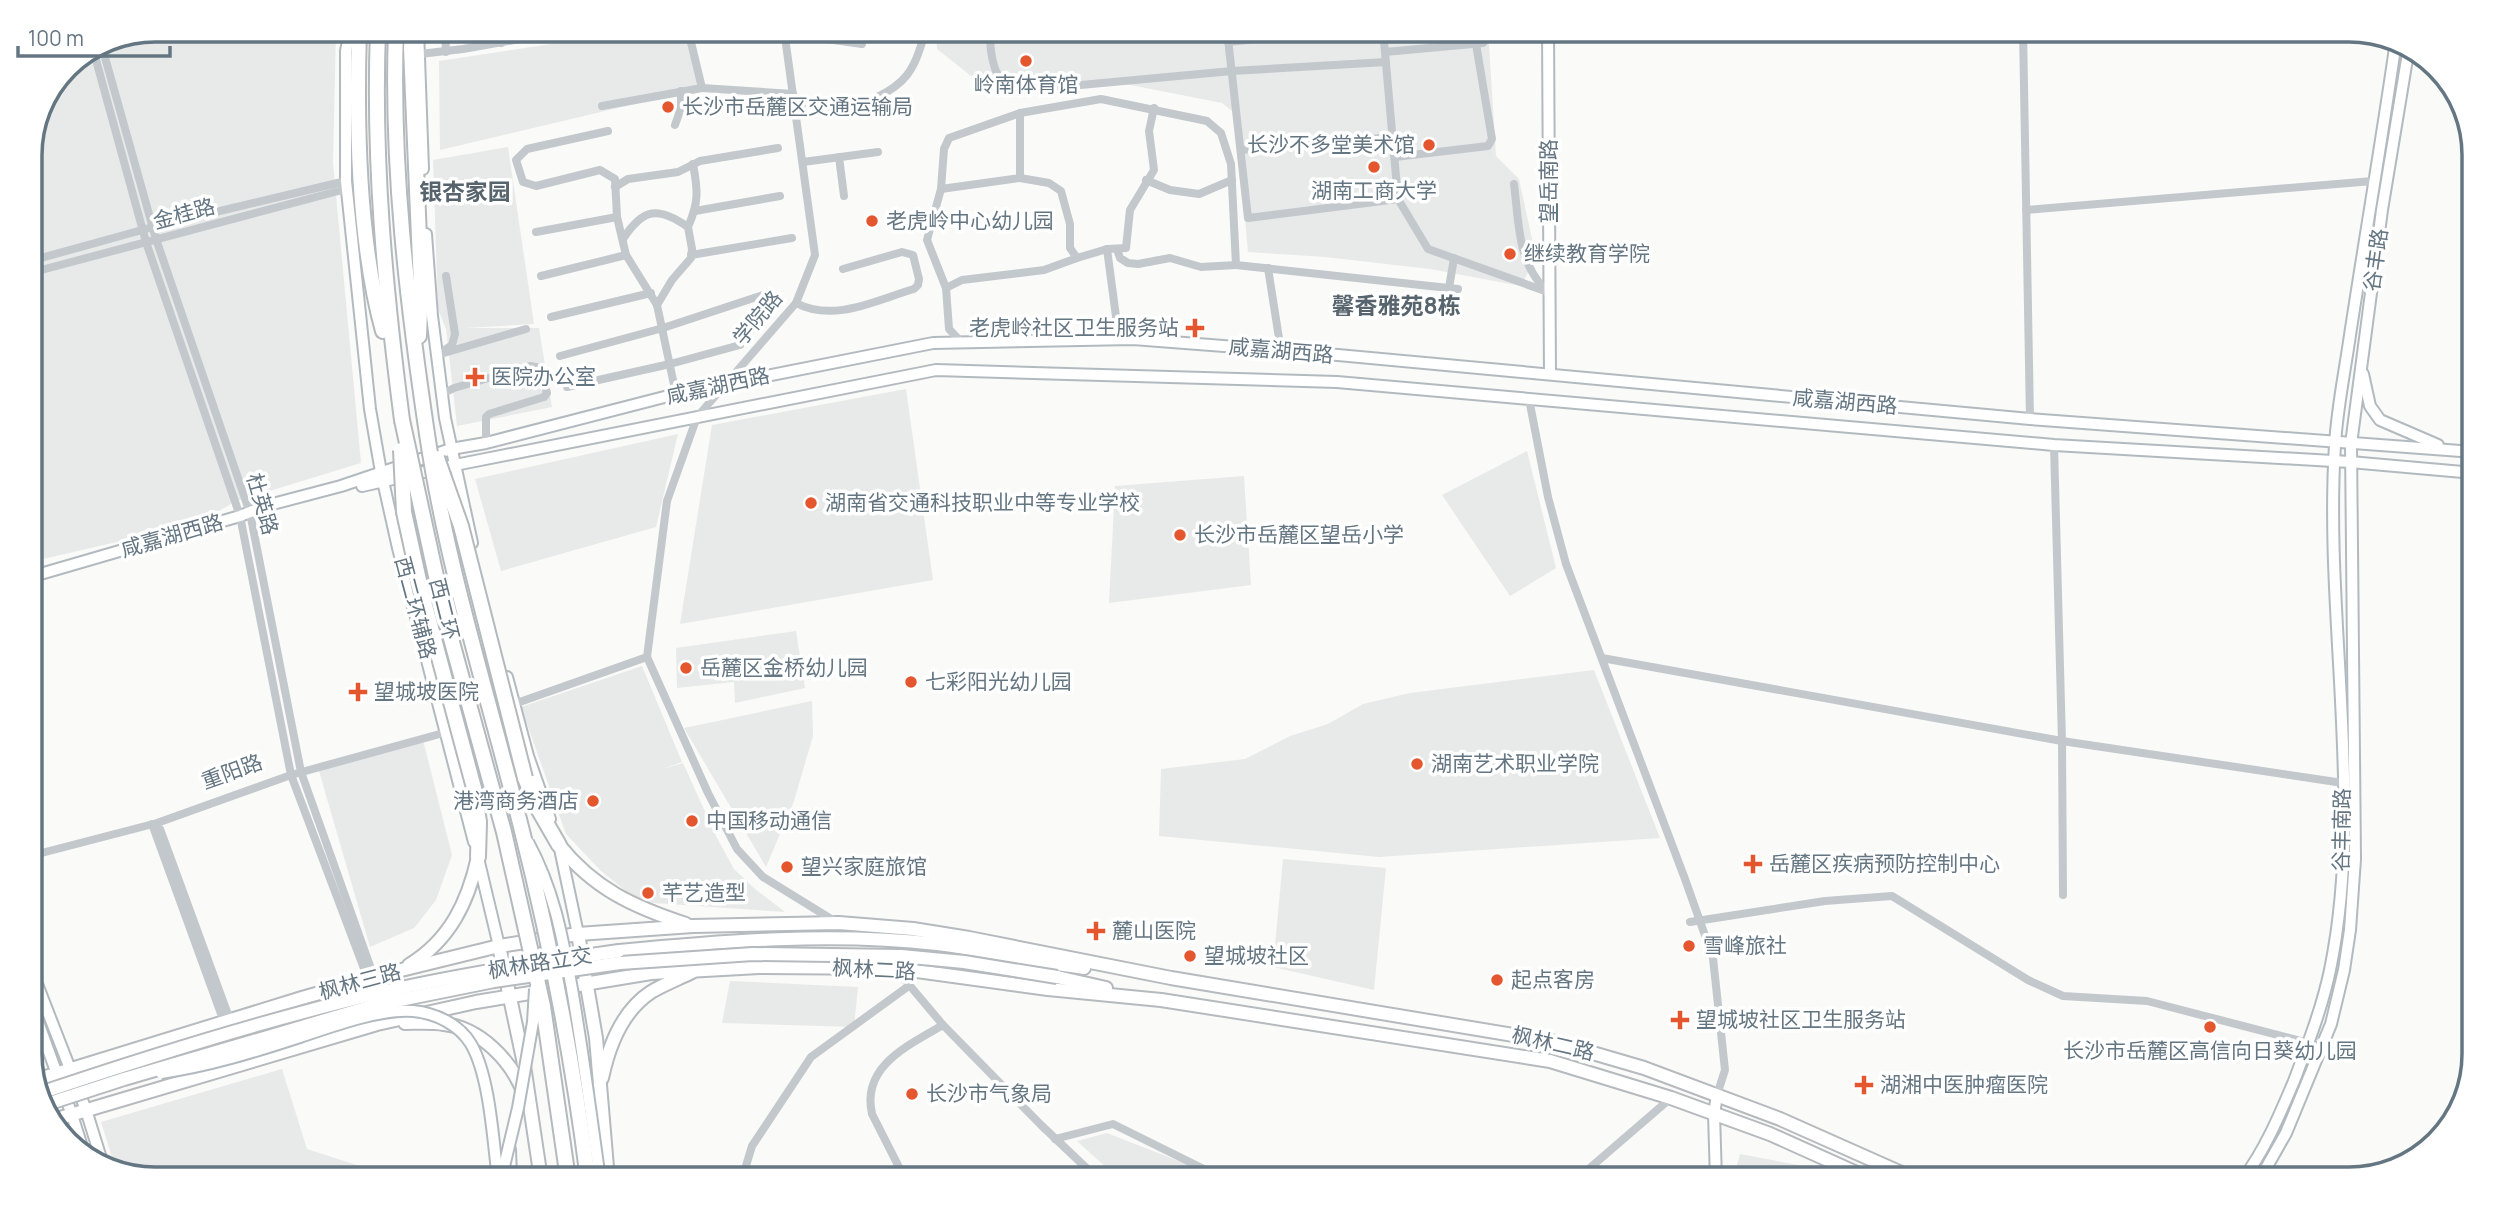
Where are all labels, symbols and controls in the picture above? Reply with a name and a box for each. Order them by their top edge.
scale bar [18,14,170,58]
text: 100 m [28,24,84,52]
marker: 岭南体育馆 [1018,53,1034,69]
place label: 岭南体育馆 [974,70,1079,98]
place label: 长沙市岳麓区交通运输局 [682,92,913,120]
marker: 长沙市岳麓区交通运输局 [660,99,676,115]
place label: 长沙不多堂美术馆 [1247,130,1415,158]
marker: 长沙不多堂美术馆 [1421,137,1437,153]
street label: 望岳南路 [1534,139,1562,223]
marker: 湖南工商大学 [1366,159,1382,175]
district label: 银杏家园 [419,175,511,207]
place label: 湖南工商大学 [1311,176,1437,204]
street label: 金桂路 [150,191,218,235]
place label: 老虎岭中心幼儿园 [886,206,1054,234]
marker: 老虎岭中心幼儿园 [864,213,880,229]
street label: 谷丰路 [2357,227,2393,293]
place label: 继续教育学院 [1524,239,1650,267]
marker: 继续教育学院 [1502,246,1518,262]
street label: 学院路 [726,284,788,350]
district label: 馨香雅苑8栋 [1331,289,1461,321]
place label: 老虎岭社区卫生服务站 [969,313,1179,341]
marker: 老虎岭社区卫生服务站 [1185,318,1205,338]
street label: 咸嘉湖西路 [1228,331,1335,369]
street label: 咸嘉湖西路 [664,360,772,410]
place label: 医院办公室 [491,362,596,390]
marker: 医院办公室 [465,367,485,387]
street label: 咸嘉湖西路 [1792,382,1899,420]
street label: 杜英路 [241,470,285,538]
place label: 湖南省交通科技职业中等专业学校 [825,488,1140,516]
marker: 湖南省交通科技职业中等专业学校 [803,495,819,511]
street label: 咸嘉湖西路 [117,507,226,563]
place label: 长沙市岳麓区望岳小学 [1194,520,1404,548]
marker: 长沙市岳麓区望岳小学 [1172,527,1188,543]
street label: 西二环辅路 [389,553,443,662]
street label: 西二环 [424,575,466,643]
place label: 岳麓区金桥幼儿园 [700,653,868,681]
marker: 岳麓区金桥幼儿园 [678,660,694,676]
place label: 七彩阳光幼儿园 [925,667,1072,695]
marker: 七彩阳光幼儿园 [903,674,919,690]
place label: 望城坡医院 [374,677,479,705]
marker: 望城坡医院 [348,682,368,702]
street label: 重阳路 [197,747,266,795]
place label: 湖南艺术职业学院 [1431,749,1599,777]
marker: 湖南艺术职业学院 [1409,756,1425,772]
place label: 港湾商务酒店 [453,786,579,814]
street label: 谷丰南路 [2326,788,2356,872]
marker: 港湾商务酒店 [585,793,601,809]
place label: 中国移动通信 [706,806,832,834]
marker: 中国移动通信 [684,813,700,829]
place label: 岳麓区疾病预防控制中心 [1769,849,2000,877]
place label: 望兴家庭旅馆 [801,852,927,880]
marker: 岳麓区疾病预防控制中心 [1743,854,1763,874]
marker: 望兴家庭旅馆 [779,859,795,875]
place label: 芊艺造型 [662,878,746,906]
marker: 芊艺造型 [640,885,656,901]
place label: 麓山医院 [1112,916,1196,944]
marker: 麓山医院 [1086,921,1106,941]
place label: 雪峰旅社 [1703,931,1787,959]
marker: 雪峰旅社 [1681,938,1697,954]
street label: 枫林路立交 [486,940,594,984]
place label: 望城坡社区 [1204,941,1309,969]
marker: 望城坡社区 [1182,948,1198,964]
street label: 枫林二路 [831,953,917,985]
street label: 枫林三路 [316,957,404,1005]
place label: 起点客房 [1511,965,1595,993]
marker: 起点客房 [1489,972,1505,988]
place label: 望城坡社区卫生服务站 [1696,1005,1906,1033]
marker: 望城坡社区卫生服务站 [1670,1010,1690,1030]
marker: 长沙市岳麓区高信向日葵幼儿园 [2202,1019,2218,1035]
street label: 枫林二路 [1509,1020,1597,1066]
place label: 长沙市岳麓区高信向日葵幼儿园 [2063,1036,2357,1064]
place label: 湖湘中医肿瘤医院 [1880,1070,2048,1098]
marker: 湖湘中医肿瘤医院 [1854,1075,1874,1095]
place label: 长沙市气象局 [926,1079,1052,1107]
marker: 长沙市气象局 [904,1086,920,1102]

